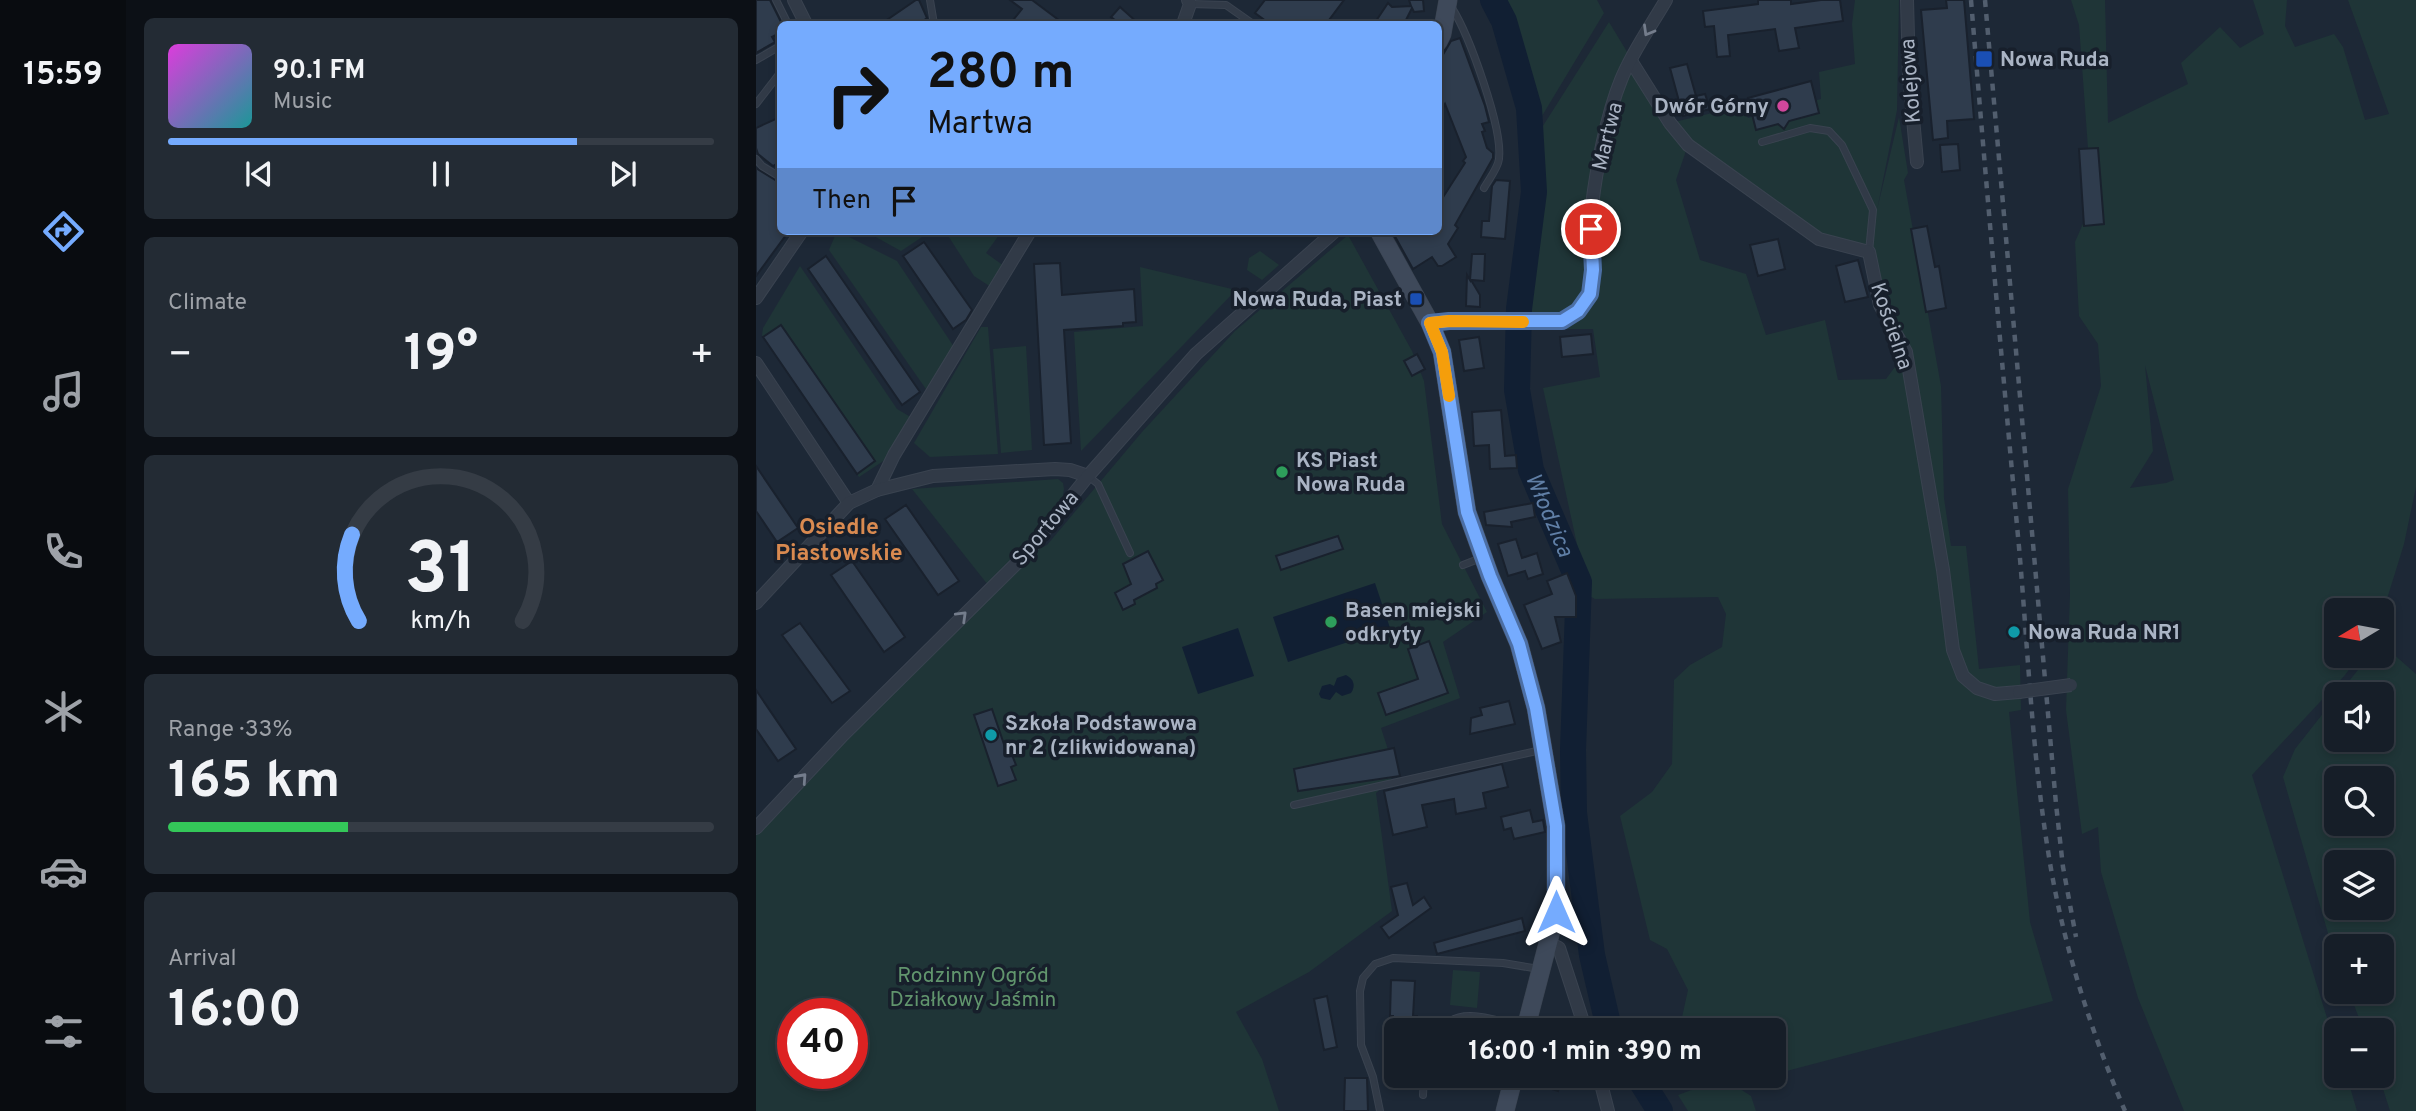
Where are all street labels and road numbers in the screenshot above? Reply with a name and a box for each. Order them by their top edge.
street label: Kolejowa [1895,38,1928,124]
street label: Martwa [1587,99,1630,173]
street label: Kościelna [1863,279,1918,374]
street label: Sportowa [1007,486,1085,572]

